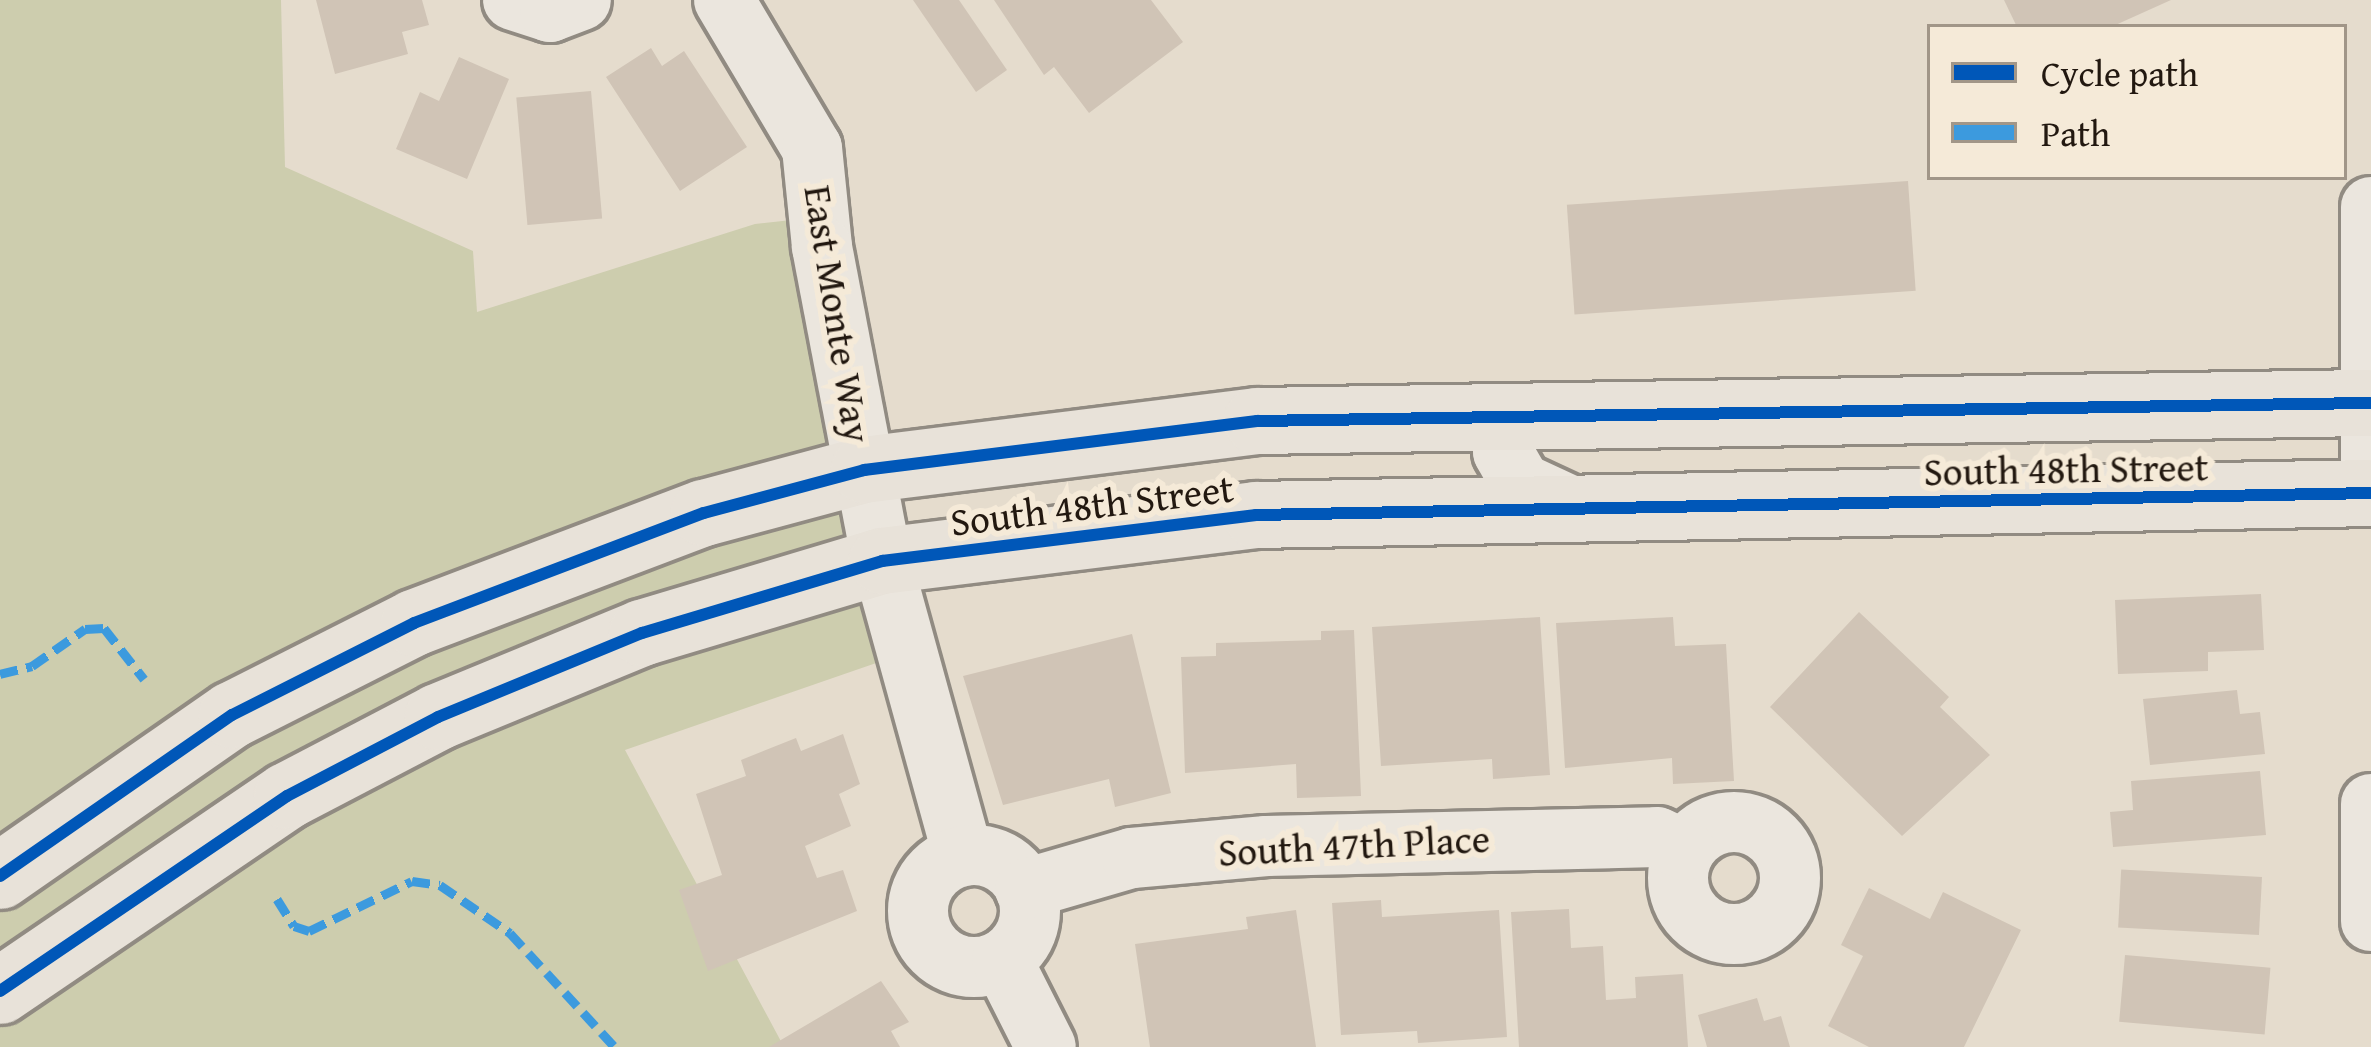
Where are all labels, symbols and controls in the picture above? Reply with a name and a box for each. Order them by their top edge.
legend [1927,24,2347,180]
text: Cycle path [2041,46,2198,99]
text: Path [2041,106,2110,159]
street label: East Monte Way [795,182,881,446]
street label: South 48th Street [1923,443,2209,495]
street label: South 48th Street [948,464,1236,546]
street label: South 47th Place [1217,815,1491,875]

